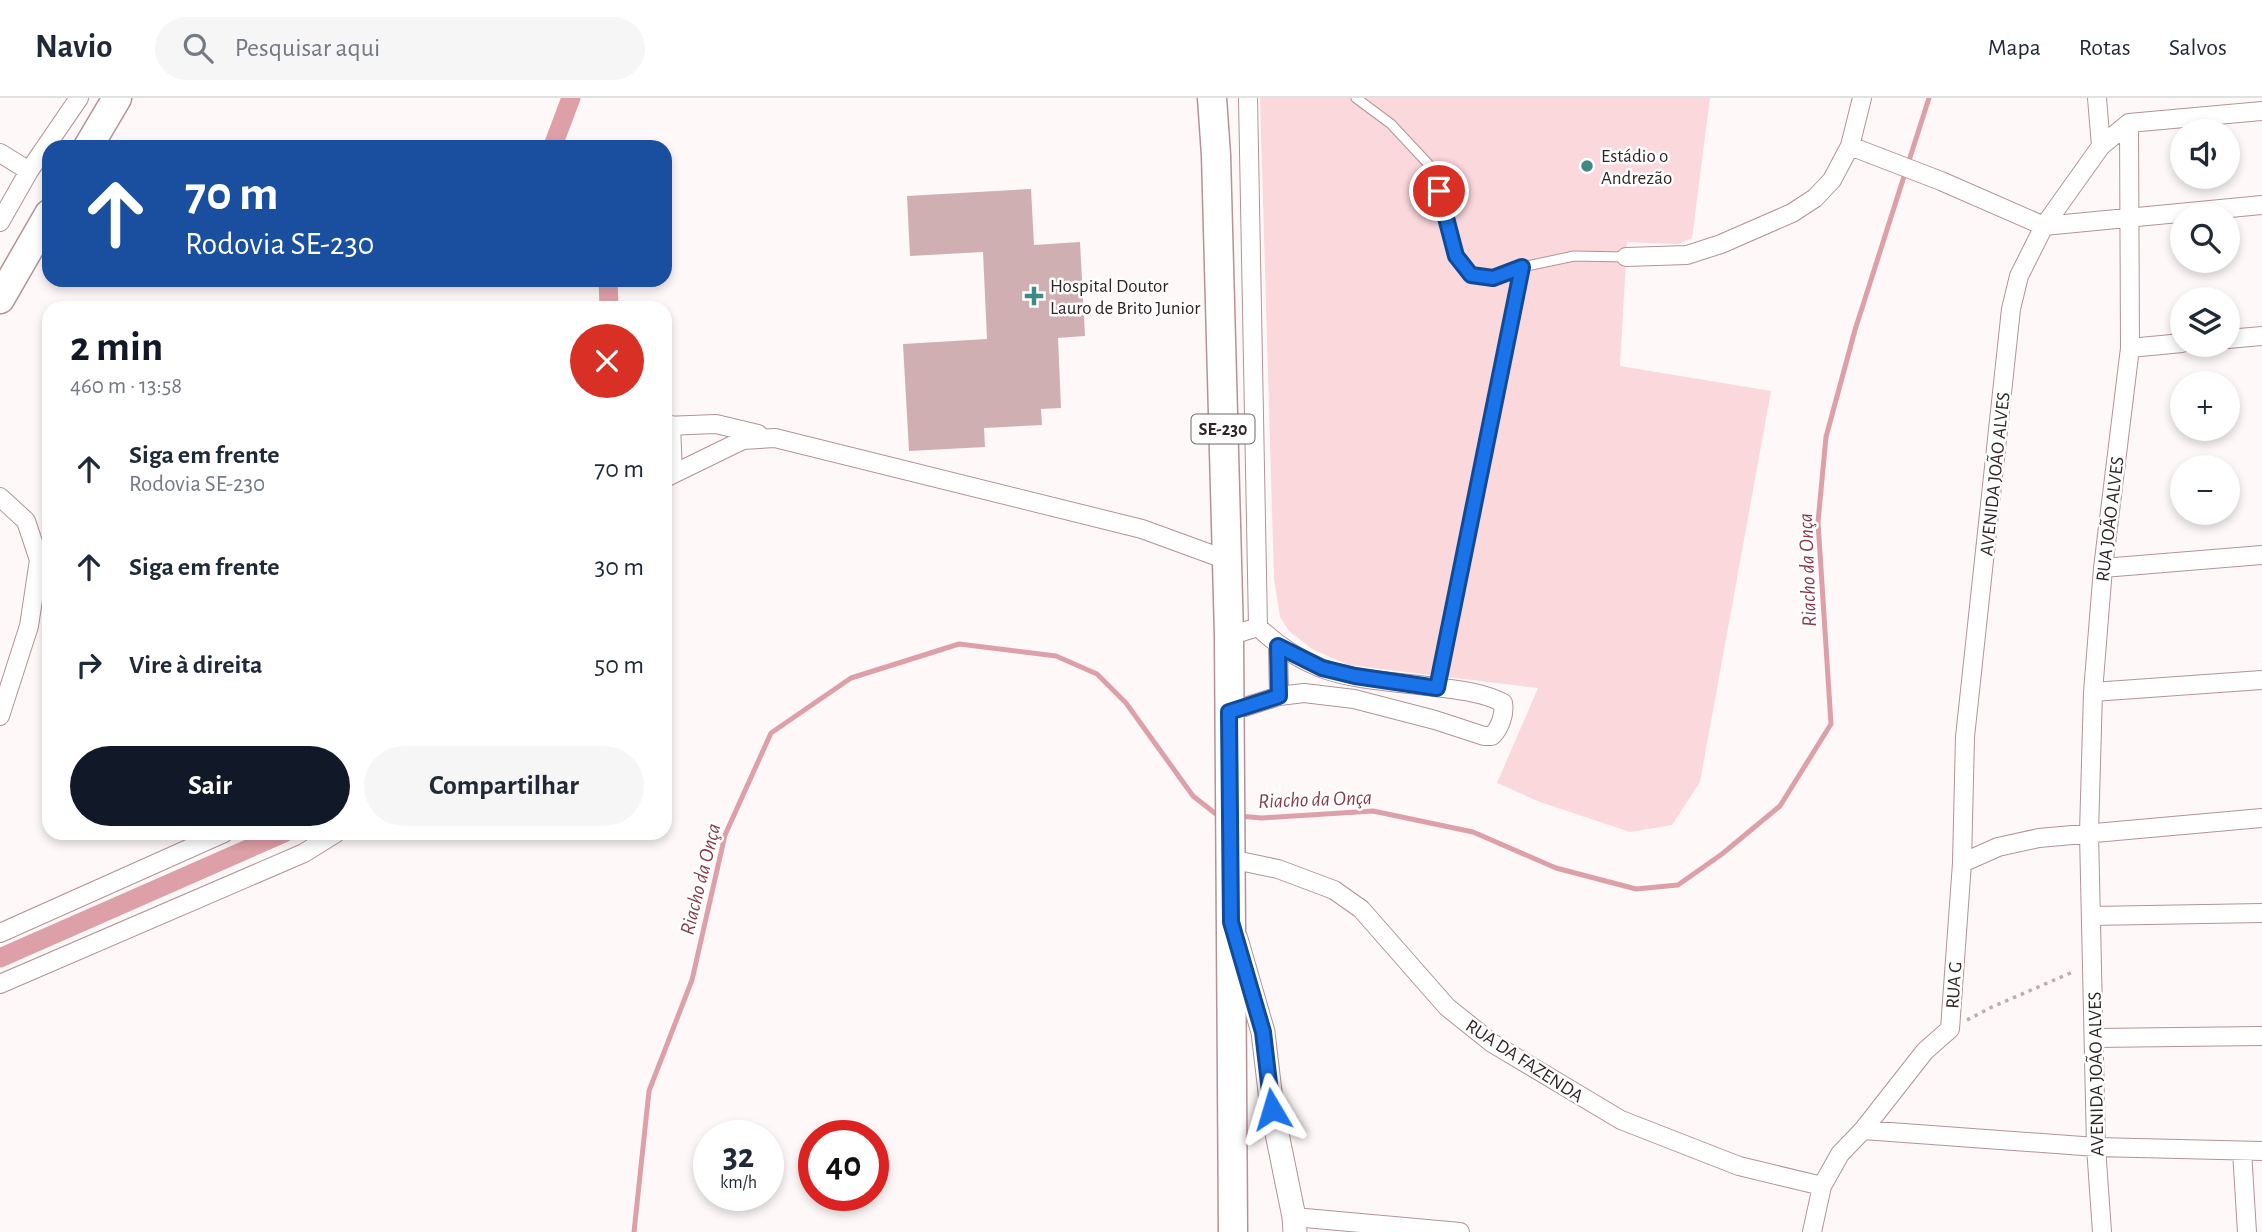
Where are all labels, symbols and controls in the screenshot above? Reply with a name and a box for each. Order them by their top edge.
search box [155,17,645,80]
icon: search [179,29,217,67]
text: Navio [35,31,113,64]
text: Pesquisar aqui [235,35,380,61]
text: Mapa [1988,36,2041,60]
text: Rotas [2079,36,2131,60]
text: Salvos [2169,36,2227,60]
map controls [2170,119,2240,525]
button: sound [2170,119,2240,189]
place label: Estádio o Andrezão [1601,147,1672,188]
marker: Estádio o Andrezão [1579,158,1595,174]
pin [1409,161,1469,221]
icon: ahead [70,168,161,259]
text: 70 m [185,170,279,219]
icon: arrive [1420,172,1458,210]
button: search [2170,203,2240,273]
text: Rodovia SE-230 [185,228,375,260]
place label: Hospital Doutor Lauro de Brito Junior [1050,277,1200,318]
marker: Hospital Doutor Lauro de Brito Junior [1024,286,1044,306]
button: layers [2170,287,2240,357]
button: close [570,324,644,398]
text: 2 min [70,326,163,368]
button: + [2170,371,2240,441]
text: 460 m · 13:58 [70,375,182,398]
street label: AVENIDA JOÃO ALVES [1975,391,2014,557]
road number: SE-230 [1192,414,1254,444]
text: Siga em frente [129,442,280,468]
icon: ahead [70,450,108,488]
street label: RUA JOÃO ALVES [2091,455,2128,583]
button: − [2170,455,2240,525]
text: 70 m [594,456,644,482]
text: Rodovia SE-230 [129,473,265,496]
water label: Riacho da Onça [1795,513,1820,627]
icon: ahead [70,548,108,586]
text: Siga em frente [129,554,280,580]
text: 30 m [594,554,644,580]
icon: right [70,646,108,684]
text: Vire à direita [129,652,263,678]
text: 50 m [594,652,644,678]
button: Sair [70,746,350,826]
button: Compartilhar [364,746,644,826]
water label: Riacho da Onça [1258,787,1372,812]
water label: Riacho da Onça [677,821,724,937]
street label: RUA G [1943,961,1966,1009]
street label: AVENIDA JOÃO ALVES [2084,991,2107,1157]
street label: RUA DA FAZENDA [1462,1016,1586,1106]
position arrow [1235,1072,1309,1146]
speed limit sign: 40 [798,1120,889,1211]
text: 32 [723,1139,754,1174]
text: km/h [720,1174,757,1192]

